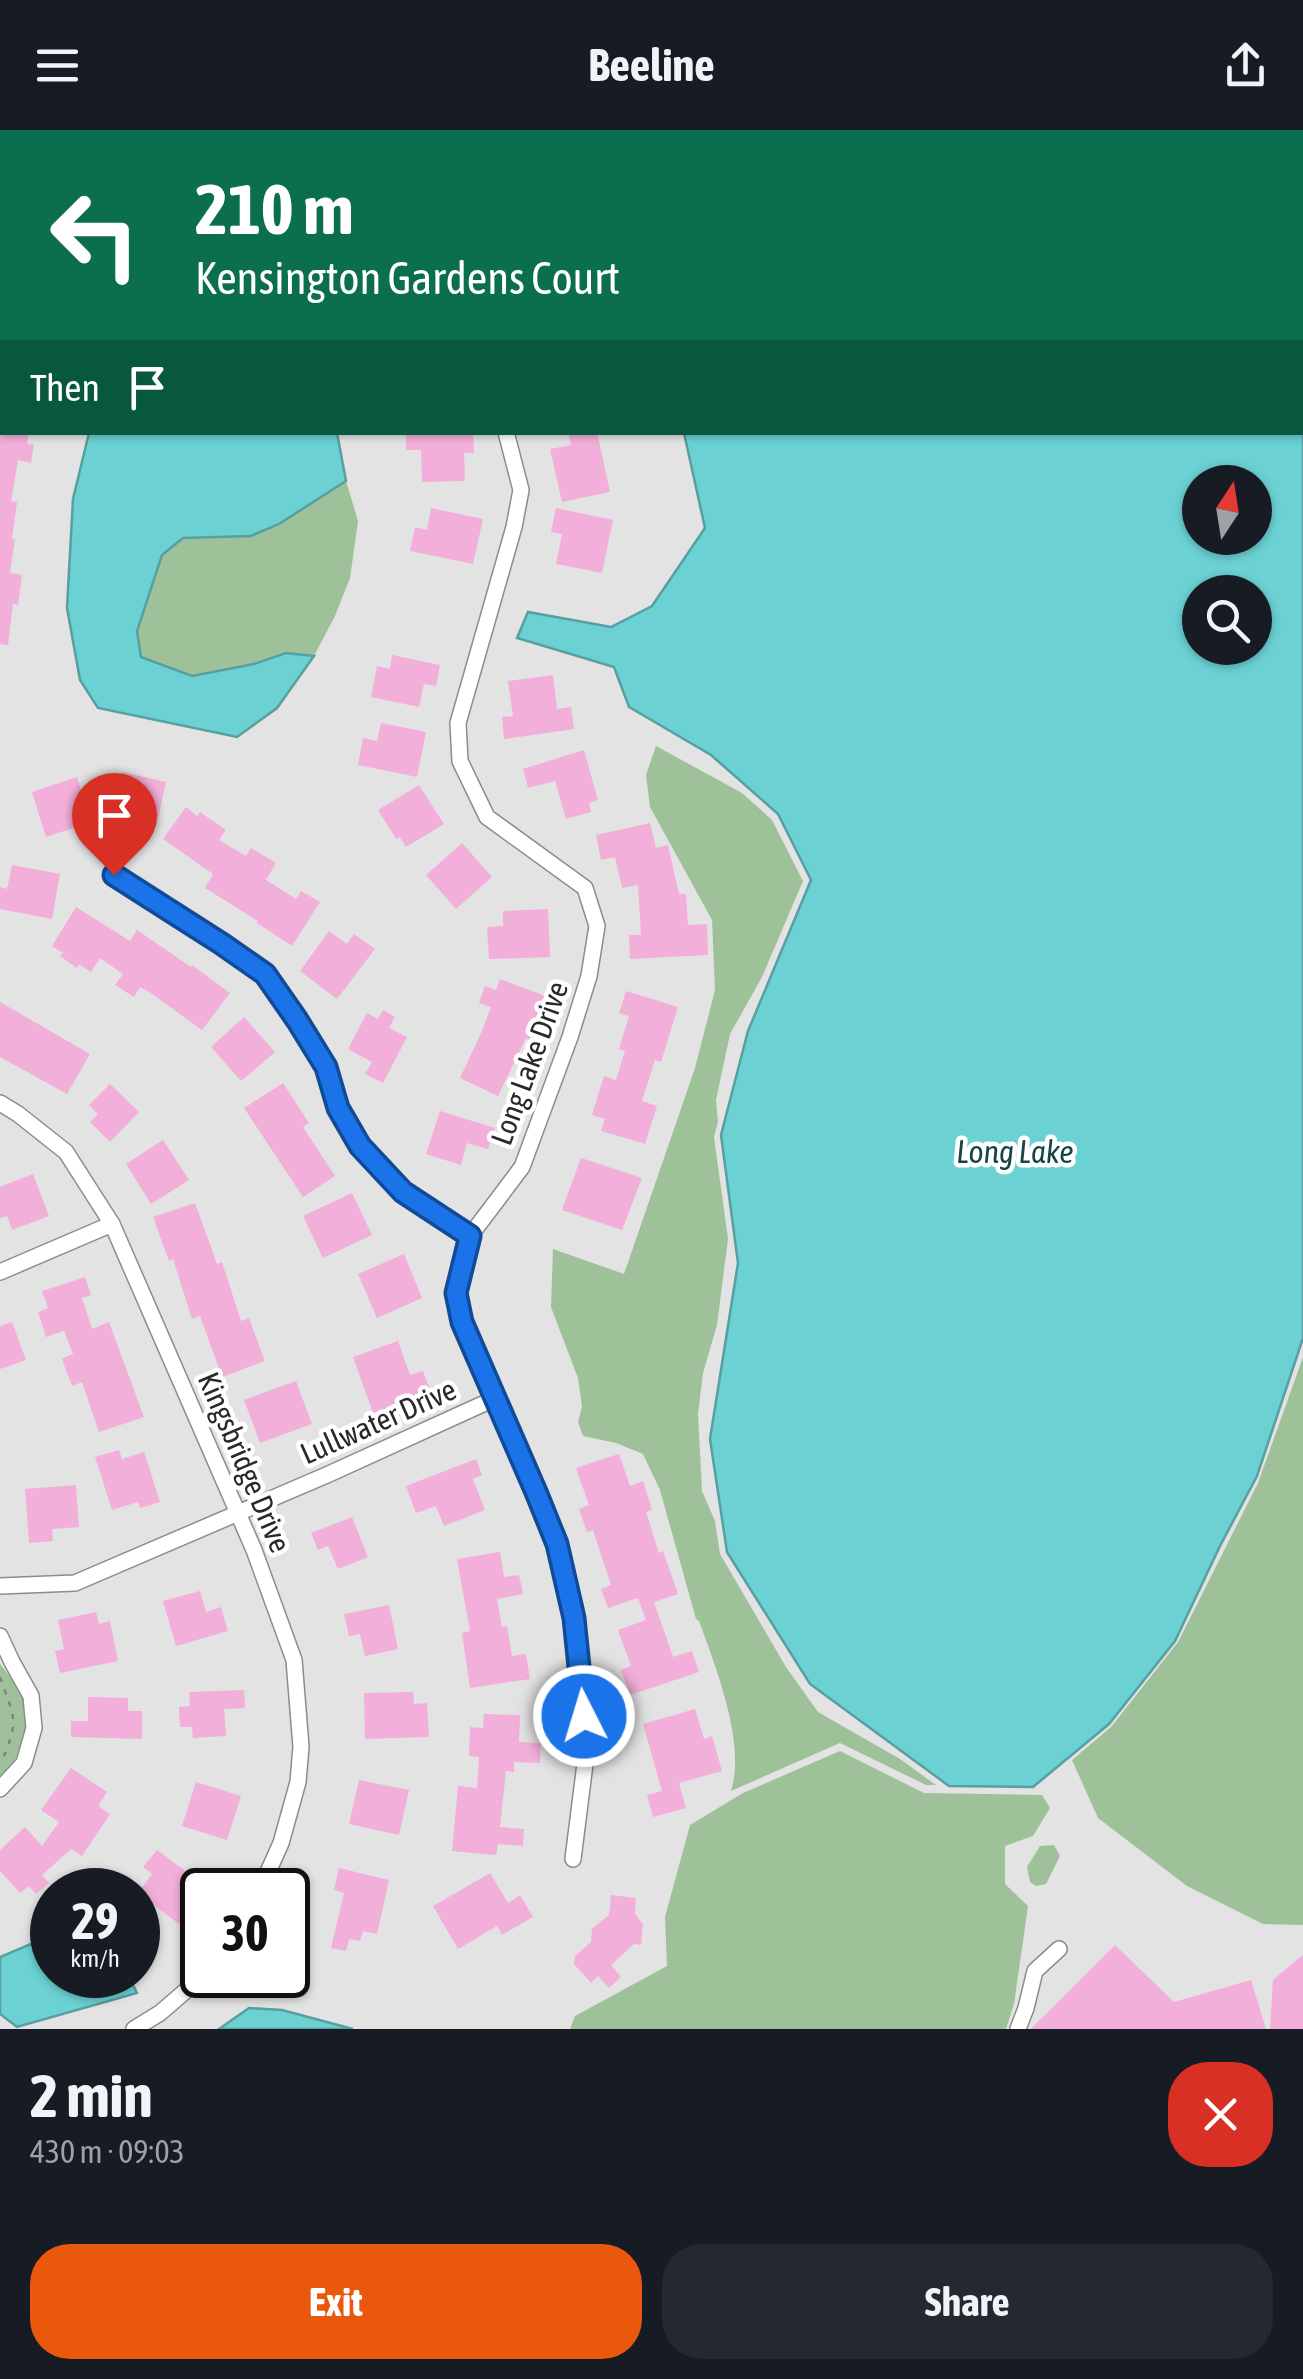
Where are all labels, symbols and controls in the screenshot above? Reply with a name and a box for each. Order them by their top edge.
icon: menu [30,38,85,93]
icon: share [1218,38,1273,93]
text: Beeline [588,39,715,91]
text: 210 m [195,169,354,249]
icon: left [30,170,160,300]
text: Kensington Gardens Court [195,252,620,304]
icon: arrive [120,360,175,415]
text: Then [30,366,100,409]
north arrow [1182,465,1272,555]
map controls [1182,465,1272,665]
button: search [1182,575,1272,665]
pin [72,773,157,876]
icon: arrive [87,788,142,843]
street label: Long Lake Drive [484,977,574,1149]
water label: Long Lake [956,1133,1074,1170]
street label: Kingsbridge Drive [192,1367,298,1557]
street label: Lullwater Drive [295,1372,461,1470]
position arrow [532,1664,636,1768]
speed limit sign: 30 [180,1868,310,1998]
text: 29 [71,1892,118,1950]
text: km/h [70,1944,120,1972]
text: 2 min [30,2061,153,2130]
button: close [1168,2062,1273,2167]
text: 430 m · 09:03 [30,2133,185,2170]
button: Exit [30,2244,642,2359]
button: Share [662,2244,1273,2359]

